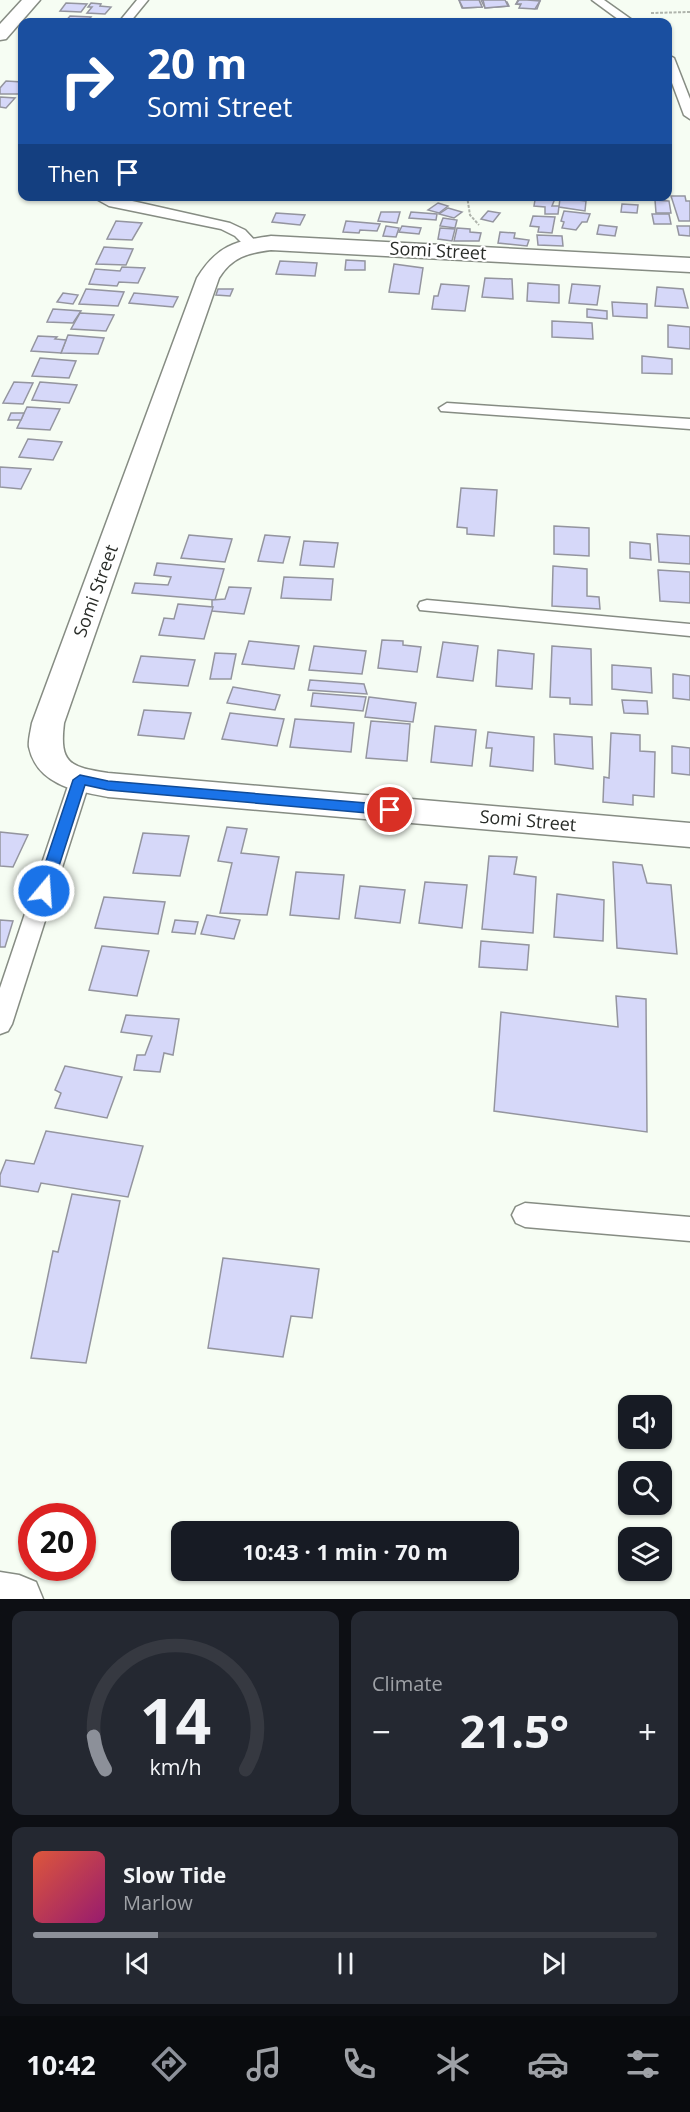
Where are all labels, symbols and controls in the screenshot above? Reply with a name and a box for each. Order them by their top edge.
text: 20 m [147,34,247,91]
icon: right [48,42,126,120]
text: Somi Street [147,88,292,125]
icon: arrive [111,156,144,189]
text: Then [48,158,99,188]
street label: Somi Street [389,235,487,265]
street label: Somi Street [67,541,123,640]
pin [364,784,415,835]
icon: arrive [373,793,406,826]
street label: Somi Street [479,804,577,836]
position arrow [12,859,76,923]
map controls [618,1395,672,1581]
button: sound [618,1395,672,1449]
button: search [618,1461,672,1515]
speed limit sign: 20 [18,1503,96,1581]
button: layers [618,1527,672,1581]
text: 10:43 · 1 min · 70 m [242,1536,448,1566]
text: Climate [372,1670,443,1697]
text: 14 [140,1677,211,1762]
text: 21.5° [460,1700,569,1761]
text: − [372,1709,391,1754]
text: + [638,1709,657,1754]
text: km/h [149,1752,202,1781]
text: Slow Tide [123,1859,226,1889]
text: Marlow [123,1889,193,1916]
icon: previous [121,1947,154,1980]
icon: pause [329,1947,362,1980]
icon: next [537,1947,570,1980]
icon: directions [148,2043,190,2085]
icon: music [243,2043,285,2085]
icon: phone [338,2043,380,2085]
icon: climate [432,2043,474,2085]
icon: car [527,2043,569,2085]
icon: filters [622,2043,664,2085]
text: 10:42 [26,2046,96,2083]

